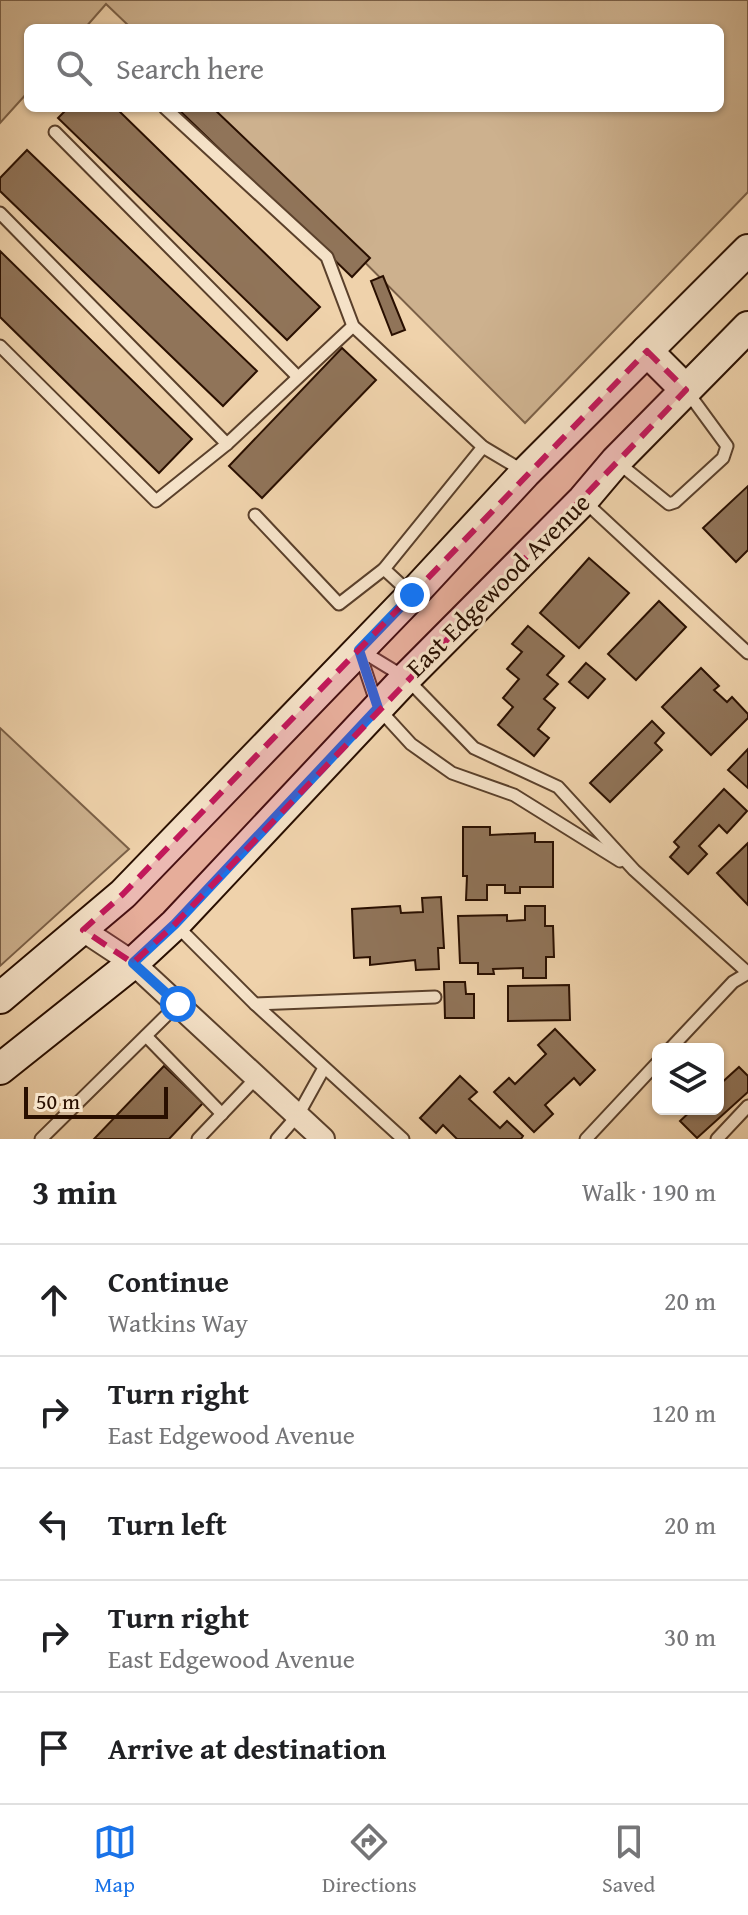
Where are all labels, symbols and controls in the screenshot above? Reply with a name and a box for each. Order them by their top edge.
search box [24,24,724,112]
icon: search [52,46,96,90]
text: Search here [116,46,264,90]
street label: East Edgewood Avenue [397,484,599,686]
route end [394,577,430,613]
route start [160,986,196,1022]
map controls [652,1043,724,1115]
button: layers [652,1043,724,1115]
scale bar [24,1083,168,1119]
text: 50 m [36,1085,80,1117]
text: 3 min [32,1167,117,1216]
text: Walk · 190 m [582,1172,716,1211]
text: Continue [108,1259,229,1303]
icon: ahead [32,1278,76,1322]
text: 20 m [664,1281,716,1320]
text: Watkins Way [108,1303,248,1342]
text: Turn right [108,1371,249,1415]
icon: right [32,1390,76,1434]
text: 120 m [651,1393,716,1432]
text: East Edgewood Avenue [108,1415,355,1454]
icon: left [32,1502,76,1546]
text: Turn left [108,1502,227,1546]
text: 20 m [664,1505,716,1544]
text: Turn right [108,1595,249,1639]
icon: right [32,1614,76,1658]
text: 30 m [664,1617,716,1656]
text: East Edgewood Avenue [108,1639,355,1678]
icon: arrive [32,1726,76,1770]
text: Arrive at destination [108,1726,386,1770]
tab: Map [93,1820,137,1900]
tab: Directions [322,1820,417,1900]
tab: Saved [602,1820,655,1900]

